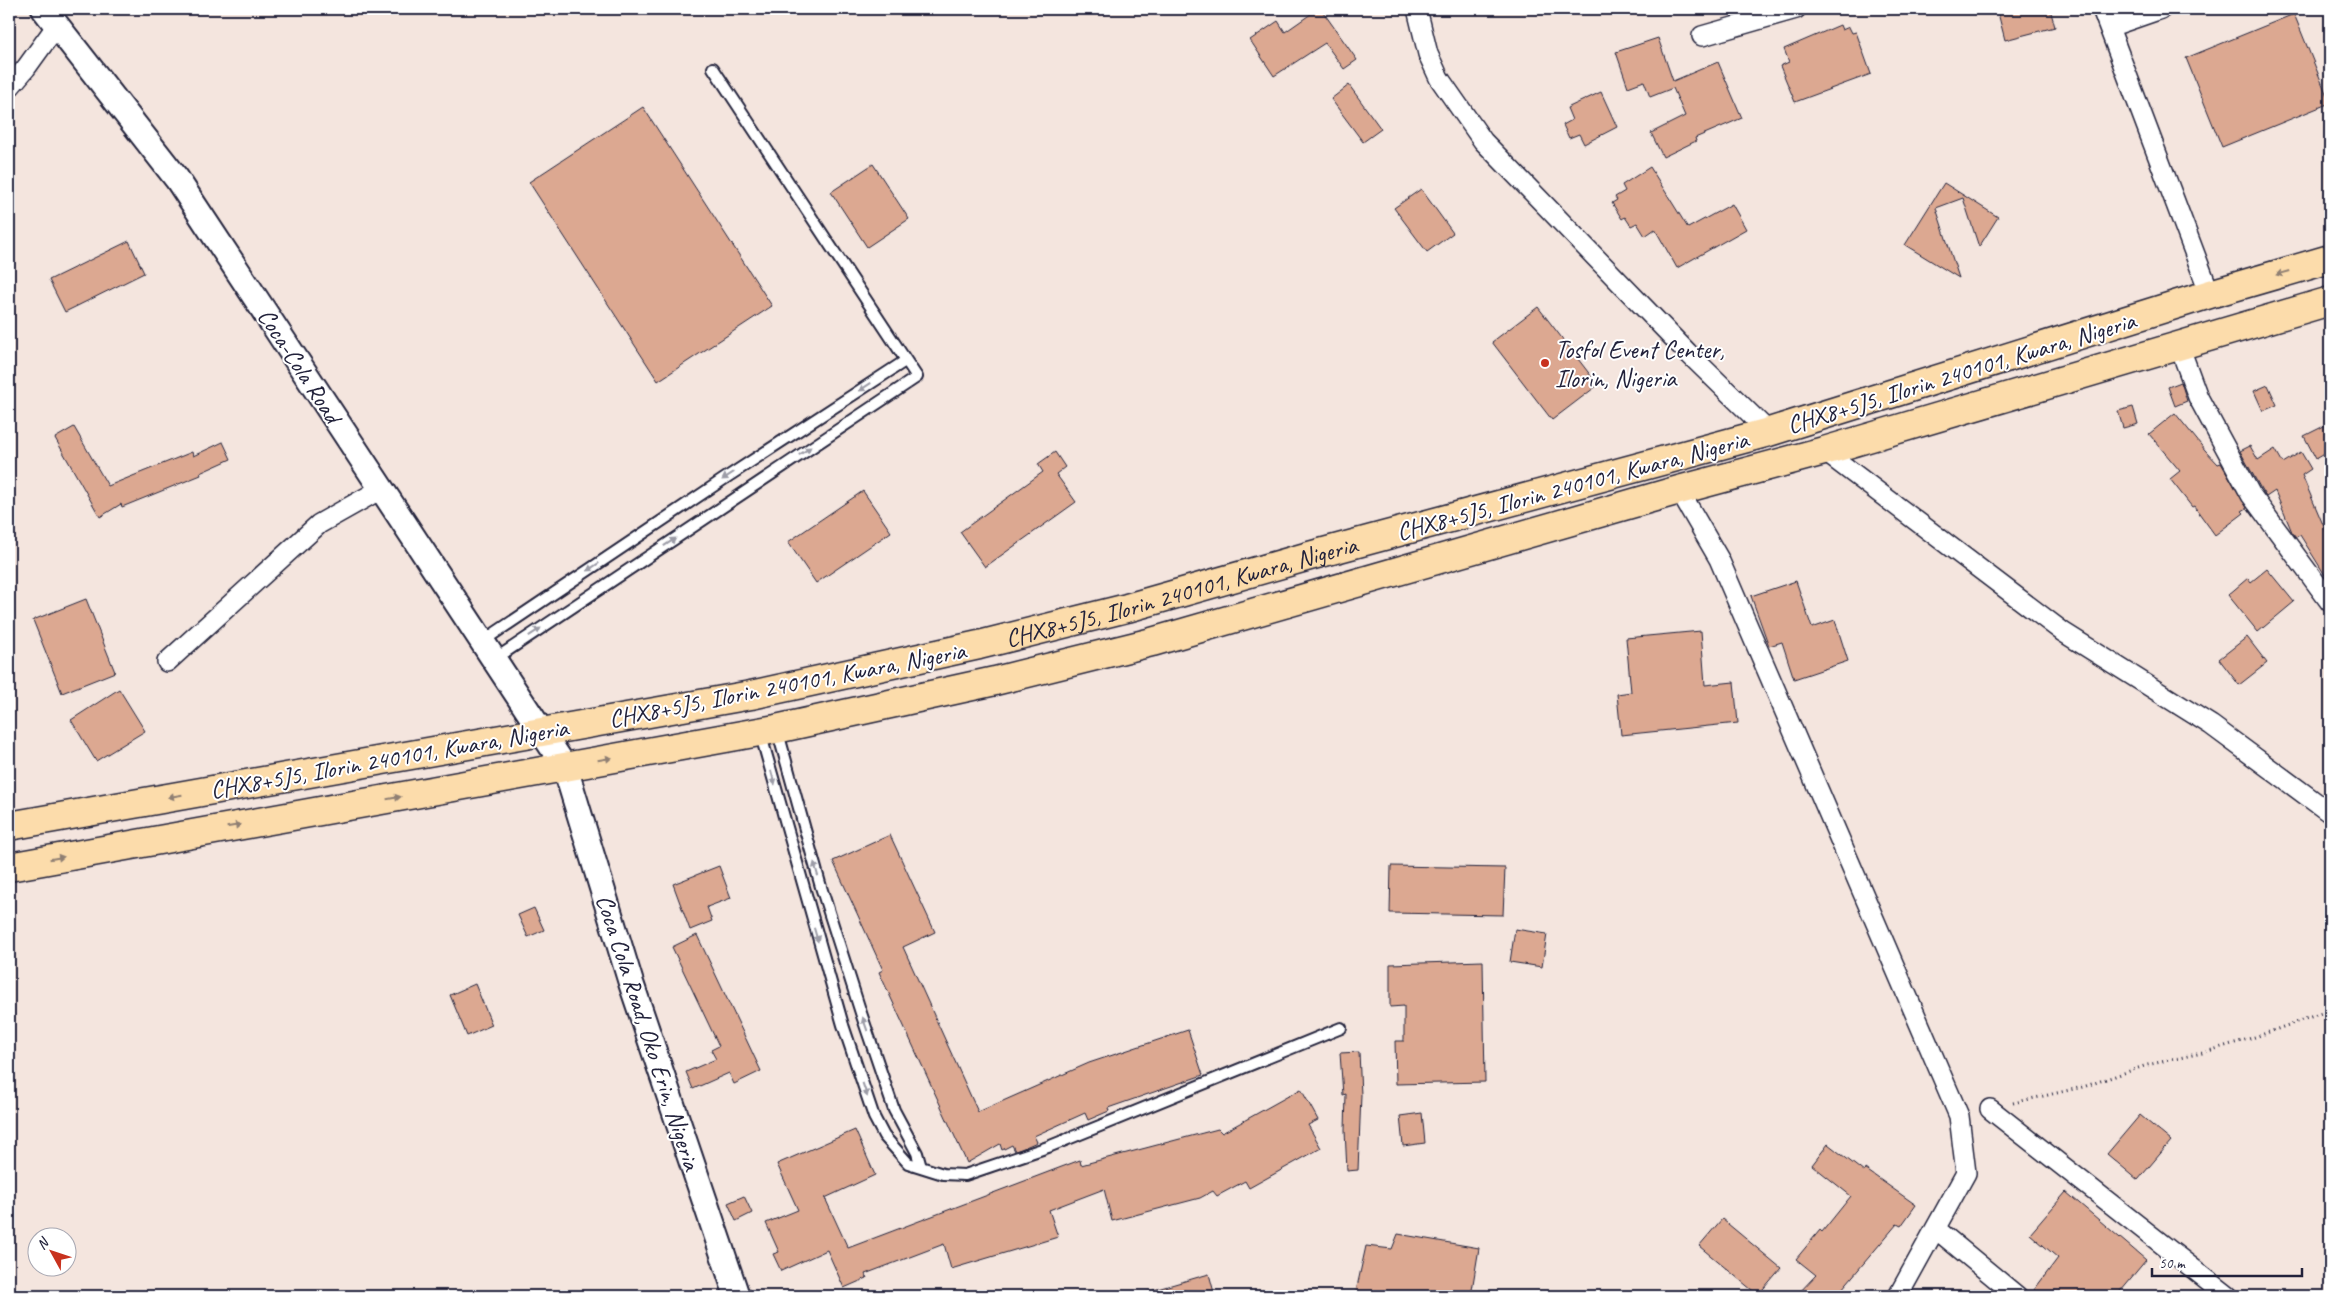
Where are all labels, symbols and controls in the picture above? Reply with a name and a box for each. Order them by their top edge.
one-way arrow [2276,269,2291,277]
street label: Coca-Cola Road [250,302,350,433]
street label: CHX8+5J5, Ilorin 240101, Kwara, Nigeria [1783,304,2141,441]
place label: Tosfol Event Center, Ilorin, Nigeria [1555,334,1724,395]
marker: Tosfol Event Center, Ilorin, Nigeria [1539,357,1551,369]
one-way arrow [858,383,871,392]
street label: CHX8+5J5, Ilorin 240101, Kwara, Nigeria [1393,423,1754,548]
one-way arrow [799,447,812,456]
one-way arrow [722,471,735,481]
street label: CHX8+5J5, Ilorin 240101, Kwara, Nigeria [1002,528,1363,655]
one-way arrow [664,537,677,547]
one-way arrow [587,562,600,572]
one-way arrow [528,627,542,637]
street label: CHX8+5J5, Ilorin 240101, Kwara, Nigeria [606,634,970,735]
street label: CHX8+5J5, Ilorin 240101, Kwara, Nigeria [208,711,573,806]
one-way arrow [598,755,614,763]
one-way arrow [769,771,777,786]
one-way arrow [167,793,183,801]
one-way arrow [386,793,402,801]
one-way arrow [226,822,242,830]
one-way arrow [49,854,65,862]
one-way arrow [812,862,820,877]
street label: Coca Cola Road, Oko Erin, Nigeria [588,891,708,1176]
one-way arrow [813,927,821,942]
one-way arrow [861,1016,869,1031]
one-way arrow [861,1083,869,1098]
north arrow [28,1228,78,1278]
text: N [33,1233,53,1253]
scale bar [2152,1245,2302,1277]
text: 50 m [2159,1254,2186,1273]

